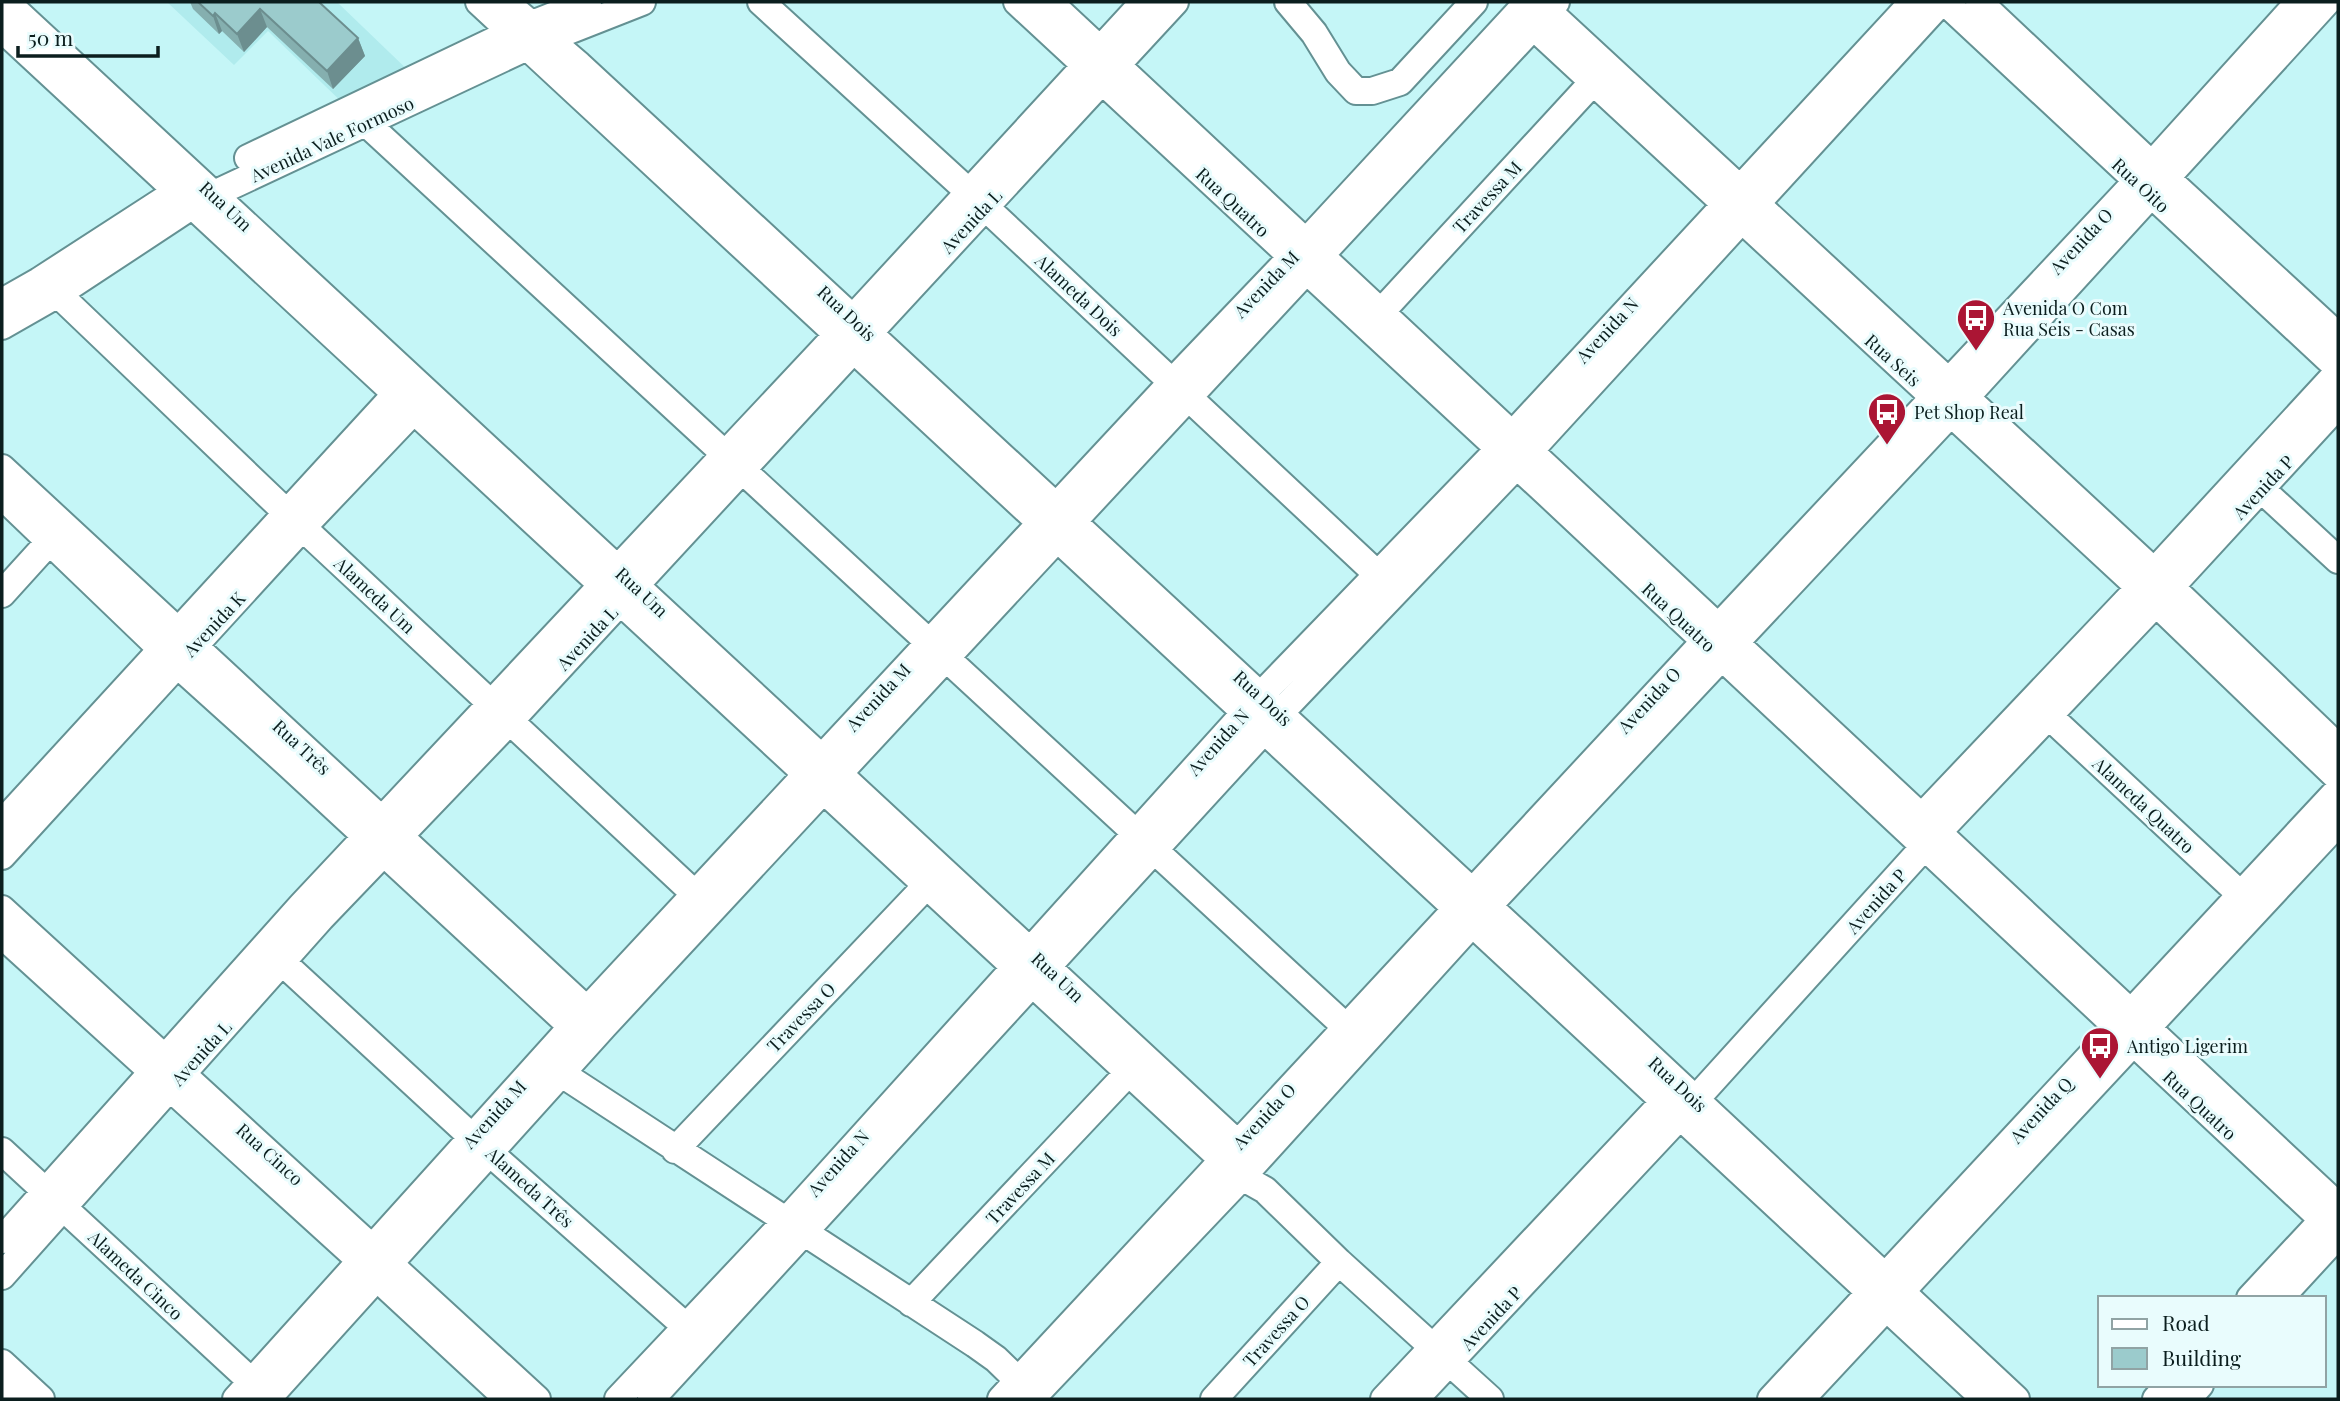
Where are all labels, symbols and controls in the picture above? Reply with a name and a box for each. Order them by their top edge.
scale bar [18,14,158,58]
text: 50 m [28,23,74,51]
street label: Avenida Vale Formoso [246,91,418,188]
street label: Rua Oito [2107,152,2175,218]
street label: Travessa M [1447,156,1527,238]
street label: Rua Quatro [1191,162,1275,242]
street label: Rua Um [195,176,257,236]
street label: Avenida L [934,183,1007,259]
street label: Avenida O [2044,203,2118,280]
street label: Avenida M [1227,245,1304,323]
street label: Alameda Dois [1030,248,1128,341]
street label: Rua Dois [813,280,881,346]
street label: Avenida N [1570,292,1644,369]
place label: Avenida O Com Rua Seis - Casas [2002,296,2135,341]
bus stop icon: Avenida O Com Rua Seis - Casas [1955,297,1997,352]
street label: Rua Seis [1860,328,1926,392]
bus stop icon: Pet Shop Real [1866,391,1908,446]
place label: Pet Shop Real [1914,400,2024,424]
street label: Avenida P [2226,449,2299,525]
street label: Alameda Um [329,551,421,639]
street label: Rua Um [611,562,673,622]
street label: Rua Quatro [1637,577,1721,657]
street label: Avenida K [177,586,250,662]
street label: Avenida L [550,600,623,676]
street label: Avenida M [840,658,916,737]
street label: Avenida O [1612,662,1686,739]
street label: Rua Dois [1229,665,1297,731]
street label: Avenida N [1181,703,1254,781]
street label: Rua Três [268,714,336,780]
street label: Alameda Quatro [2087,751,2200,858]
street label: Avenida P [1840,863,1912,939]
street label: Rua Um [1027,947,1089,1007]
street label: Travessa O [762,977,840,1057]
street label: Avenida L [165,1015,237,1091]
bus stop icon: Antigo Ligerim [2079,1025,2121,1080]
place label: Antigo Ligerim [2126,1034,2248,1058]
street label: Rua Dois [1644,1051,1712,1117]
street label: Rua Quatro [2158,1065,2242,1145]
street label: Avenida Q [2004,1071,2078,1149]
street label: Avenida M [456,1075,531,1154]
street label: Avenida O [1227,1078,1301,1155]
street label: Rua Cinco [231,1118,309,1191]
street label: Avenida N [801,1124,874,1202]
street label: Alameda Três [480,1141,579,1233]
street label: Travessa M [980,1147,1060,1229]
street label: Alameda Cinco [83,1224,189,1325]
street label: Avenida P [1454,1280,1527,1356]
street label: Travessa O [1237,1290,1315,1372]
legend [2098,1296,2326,1387]
text: Road [2162,1308,2210,1336]
text: Building [2162,1343,2241,1371]

